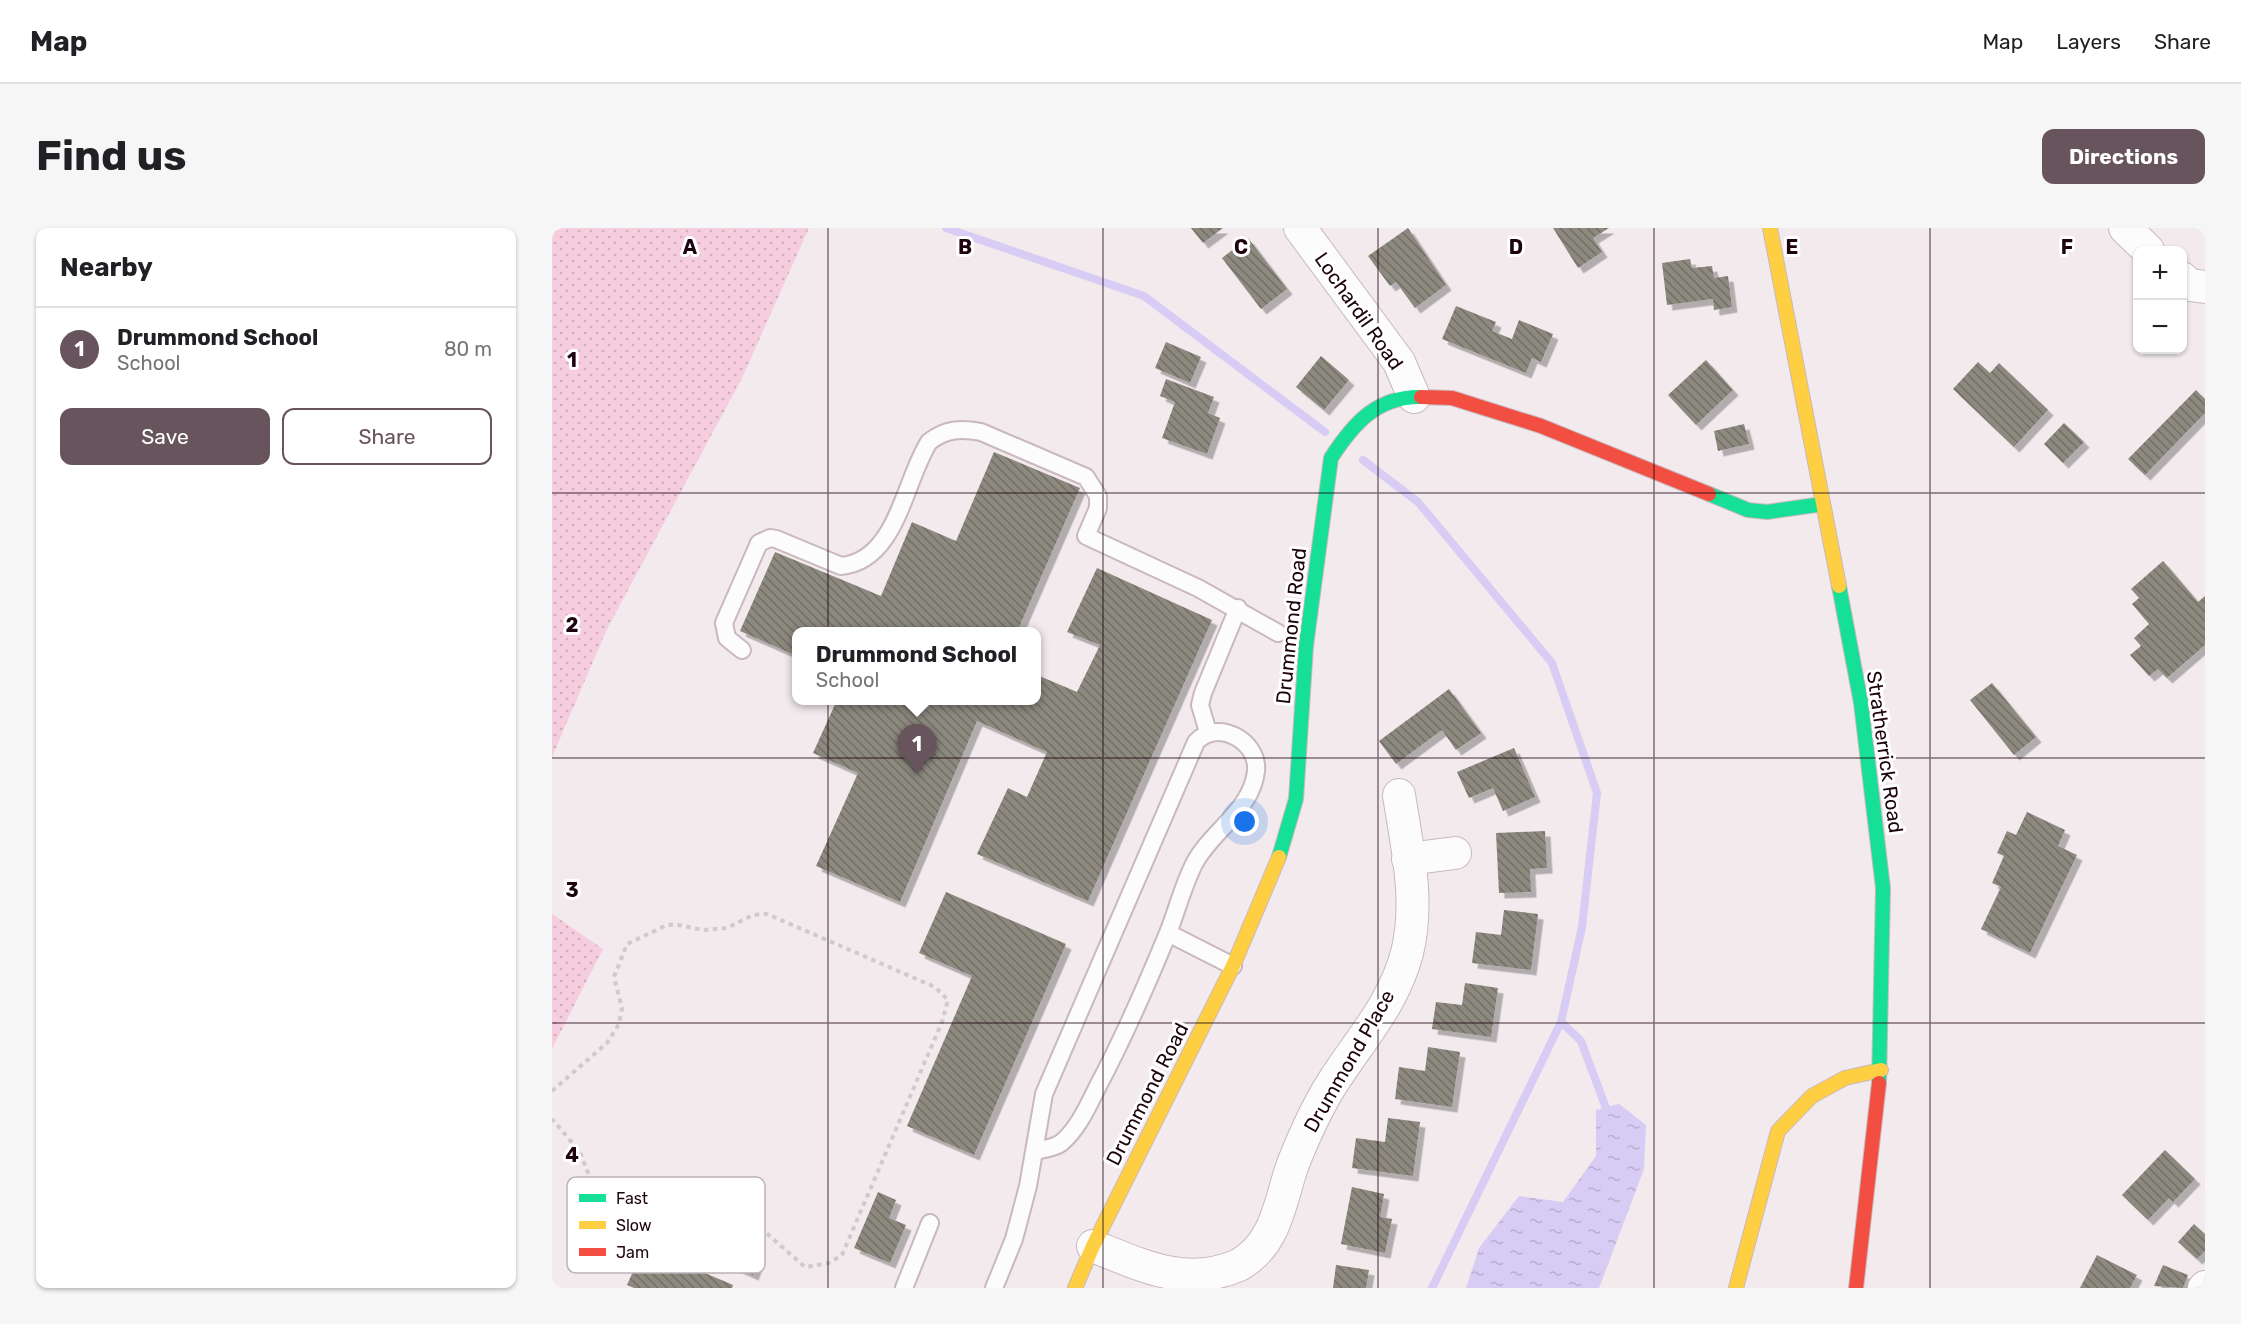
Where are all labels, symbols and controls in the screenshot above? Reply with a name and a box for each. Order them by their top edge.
text: Map [30,25,87,58]
text: Map [1982,29,2023,54]
text: Layers [2056,29,2121,54]
text: Share [2154,29,2211,54]
button: Directions [2042,129,2205,184]
text: Find us [36,131,187,181]
text: A [683,235,698,259]
text: B [958,235,972,259]
text: C [1234,235,1248,259]
text: D [1509,235,1523,259]
text: E [1786,235,1798,259]
text: F [2061,235,2073,259]
map controls [2133,246,2187,354]
button: + [2133,246,2187,300]
street label: Lochardil Road [1310,248,1408,374]
text: Nearby [60,252,153,283]
button: − [2133,300,2187,354]
text: Drummond School [117,324,318,351]
text: 1 [75,337,84,361]
text: 80 m [444,337,492,361]
text: 1 [567,348,577,372]
text: School [117,351,180,375]
button: Save [60,408,270,465]
button: Share [282,408,492,465]
street label: Drummond Road [1271,547,1311,705]
text: 2 [566,613,579,637]
popup [792,627,1041,705]
text: Drummond School [816,641,1017,668]
text: School [816,668,879,692]
street label: Stratherrick Road [1862,669,1908,835]
pin: 1 [898,724,937,774]
your location [1230,807,1259,836]
text: 3 [565,878,579,902]
street label: Drummond Place [1299,986,1399,1136]
street label: Drummond Road [1101,1019,1193,1169]
text: 4 [565,1143,579,1167]
legend [567,1177,765,1273]
text: Fast [616,1189,648,1208]
text: Slow [616,1216,652,1235]
text: Jam [616,1243,649,1262]

